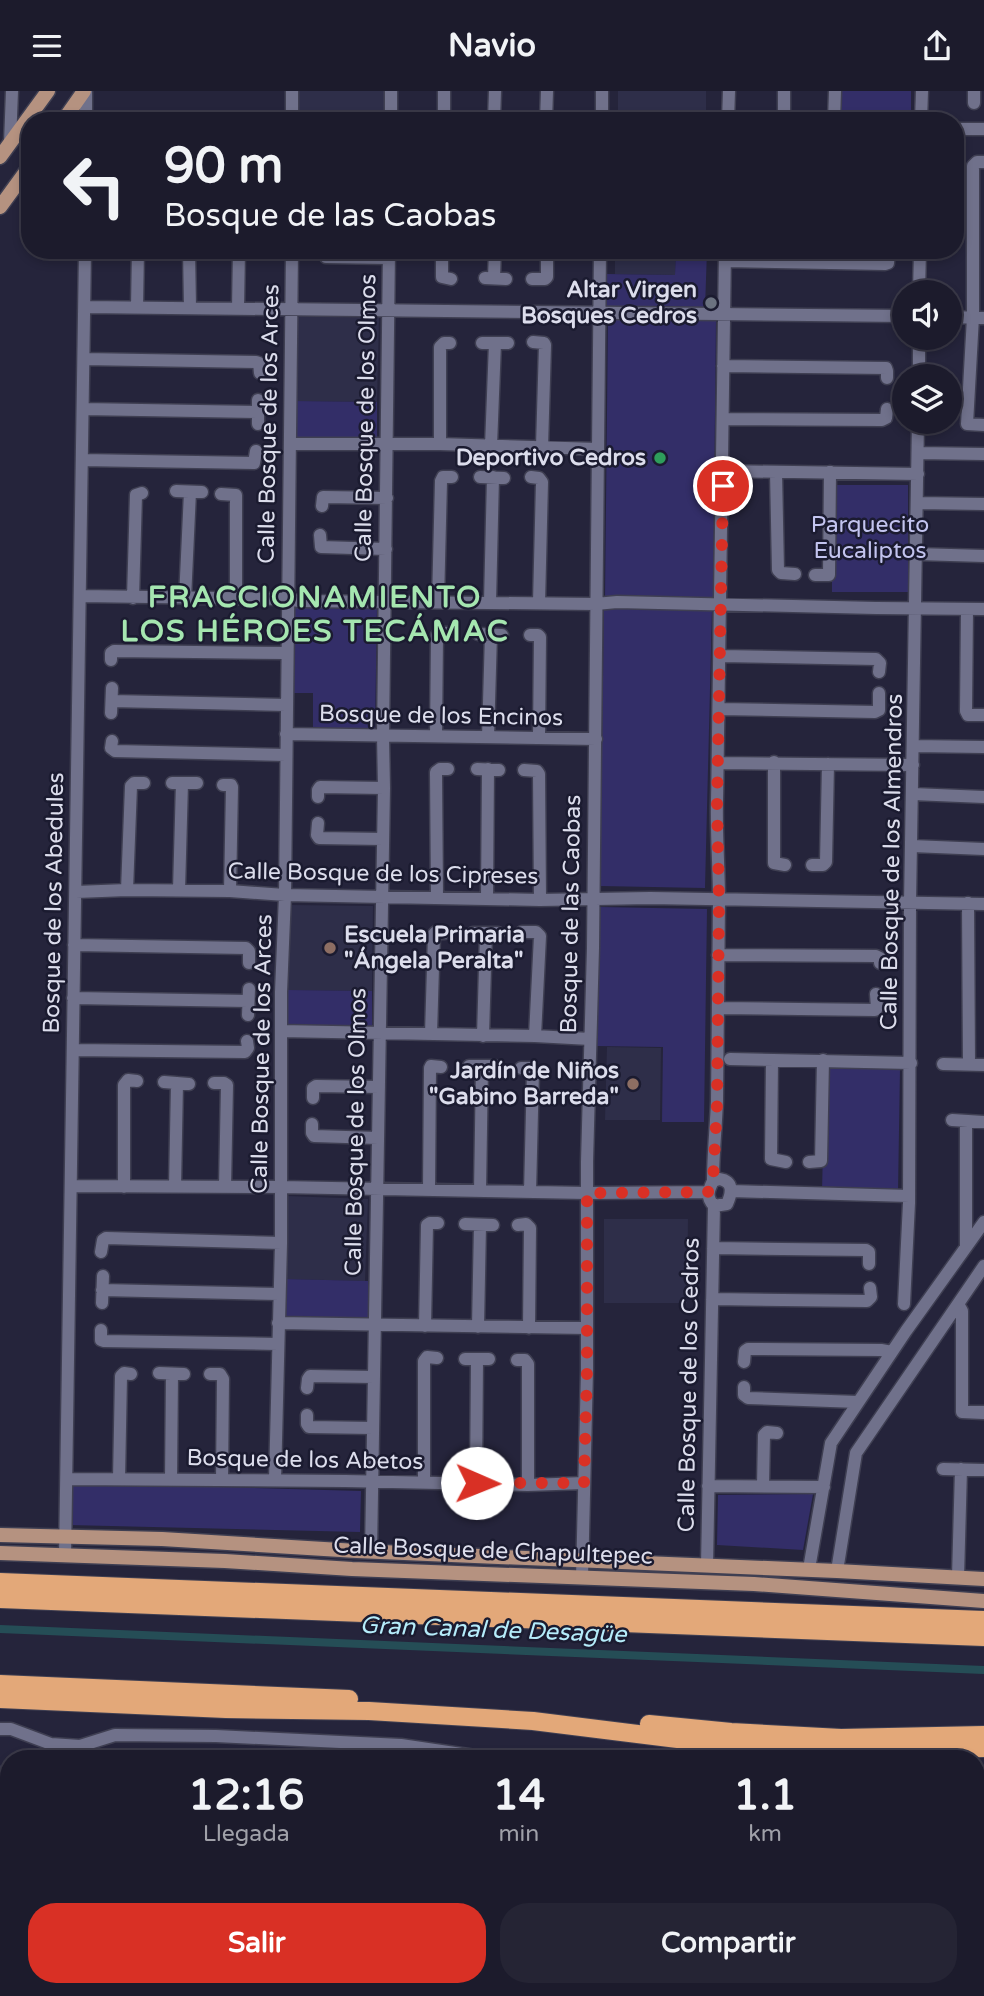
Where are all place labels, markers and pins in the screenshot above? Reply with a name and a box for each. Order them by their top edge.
place label: Altar Virgen Bosques Cedros [521,276,697,330]
marker: Altar Virgen Bosques Cedros [703,295,719,311]
place label: Deportivo Cedros [456,444,646,472]
marker: Deportivo Cedros [652,450,668,466]
pin [693,456,753,516]
place label: Escuela Primaria "Ángela Peralta" [344,921,525,975]
marker: Escuela Primaria "Ángela Peralta" [322,940,338,956]
place label: Jardín de Niños "Gabino Barreda" [429,1057,619,1111]
marker: Jardín de Niños "Gabino Barreda" [625,1076,641,1092]

